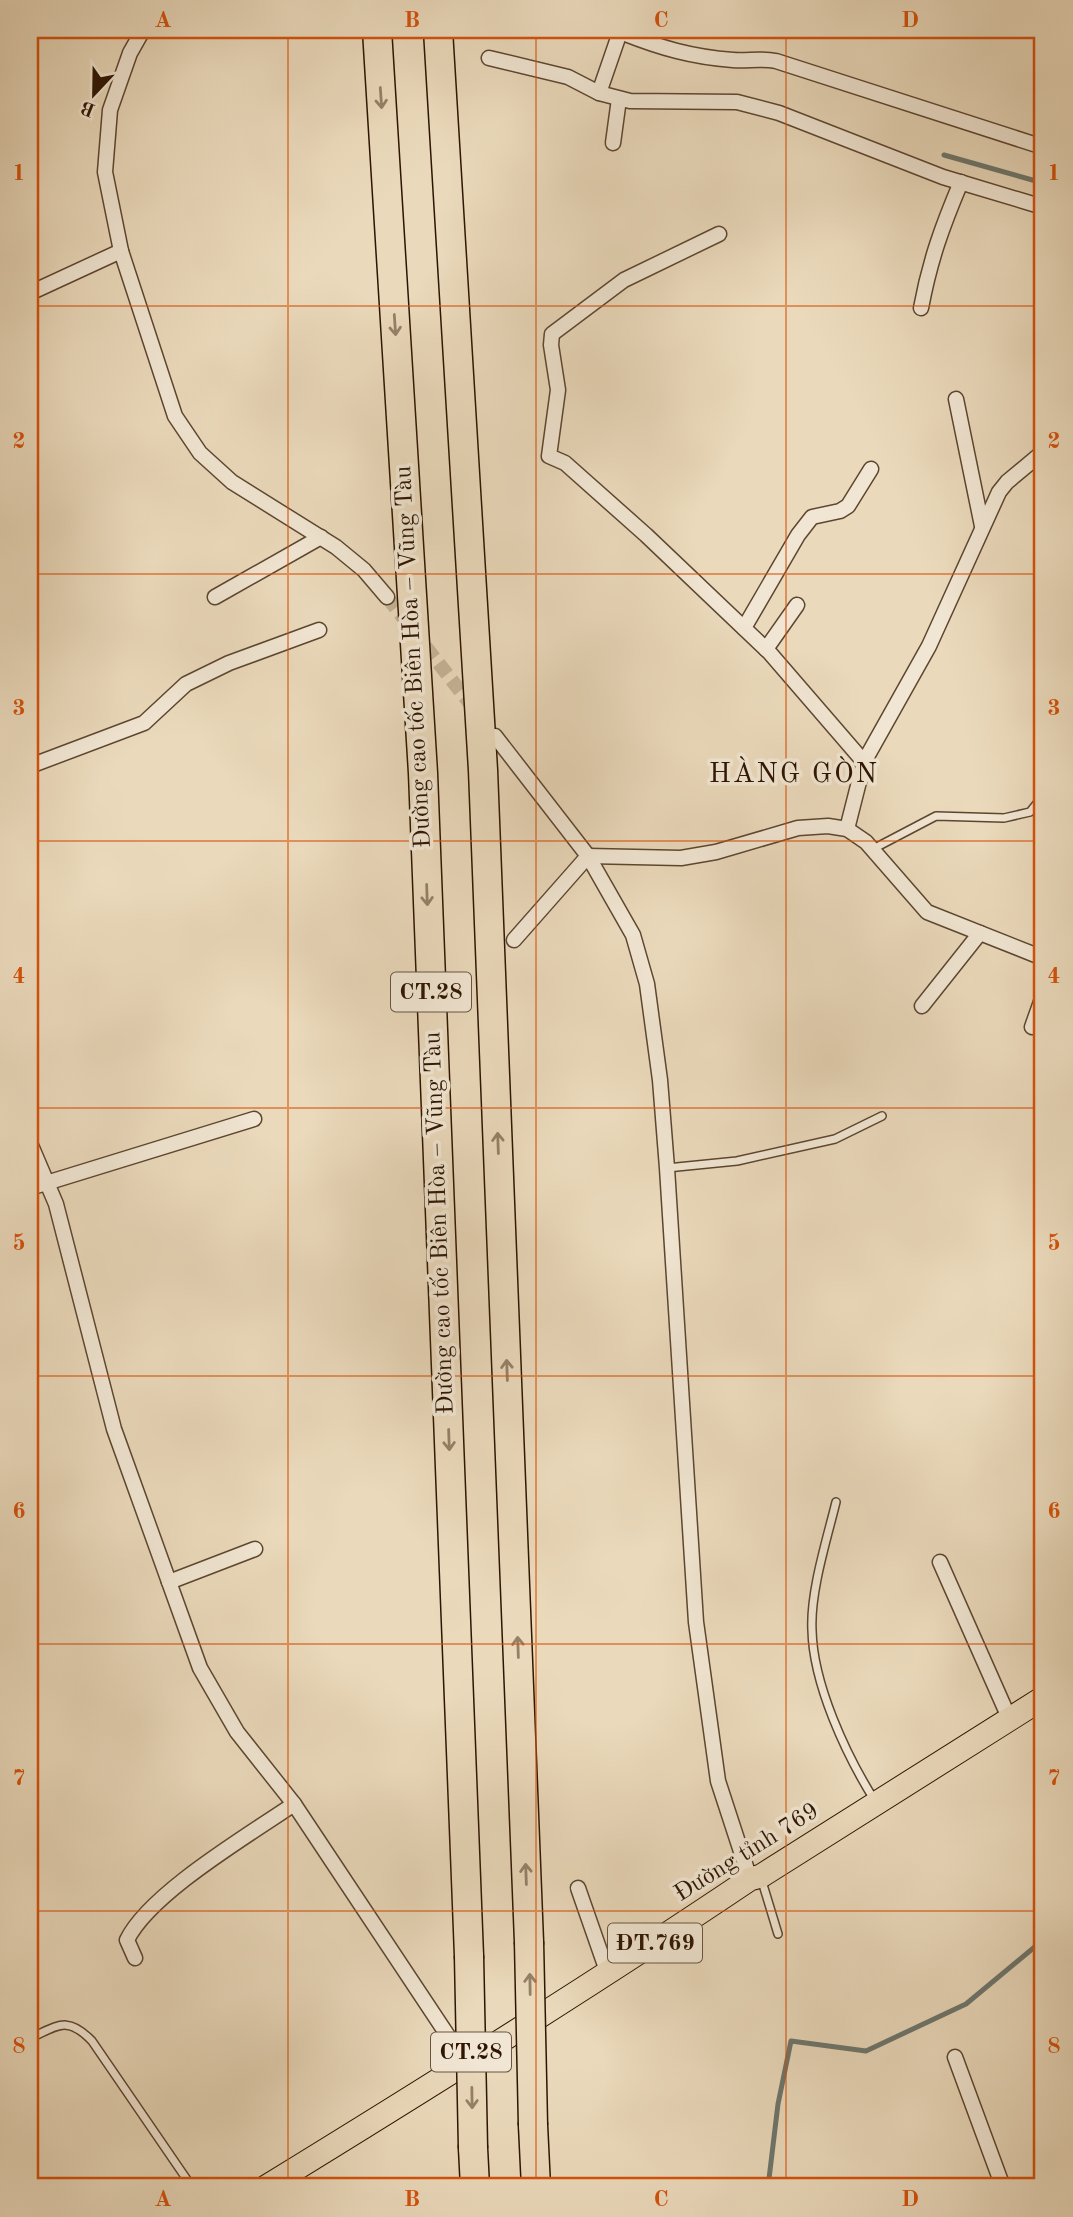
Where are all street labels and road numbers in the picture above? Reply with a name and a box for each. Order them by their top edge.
street label: Đường cao tốc Biên Hòa – Vũng Tàu [391,465,436,849]
road number: CT.28 [391,973,471,1012]
street label: Đường cao tốc Biên Hòa – Vũng Tàu [420,1031,459,1415]
street label: Đường tỉnh 769 [671,1799,823,1907]
road number: ĐT.769 [608,1924,702,1962]
road number: CT.28 [431,2033,511,2072]

